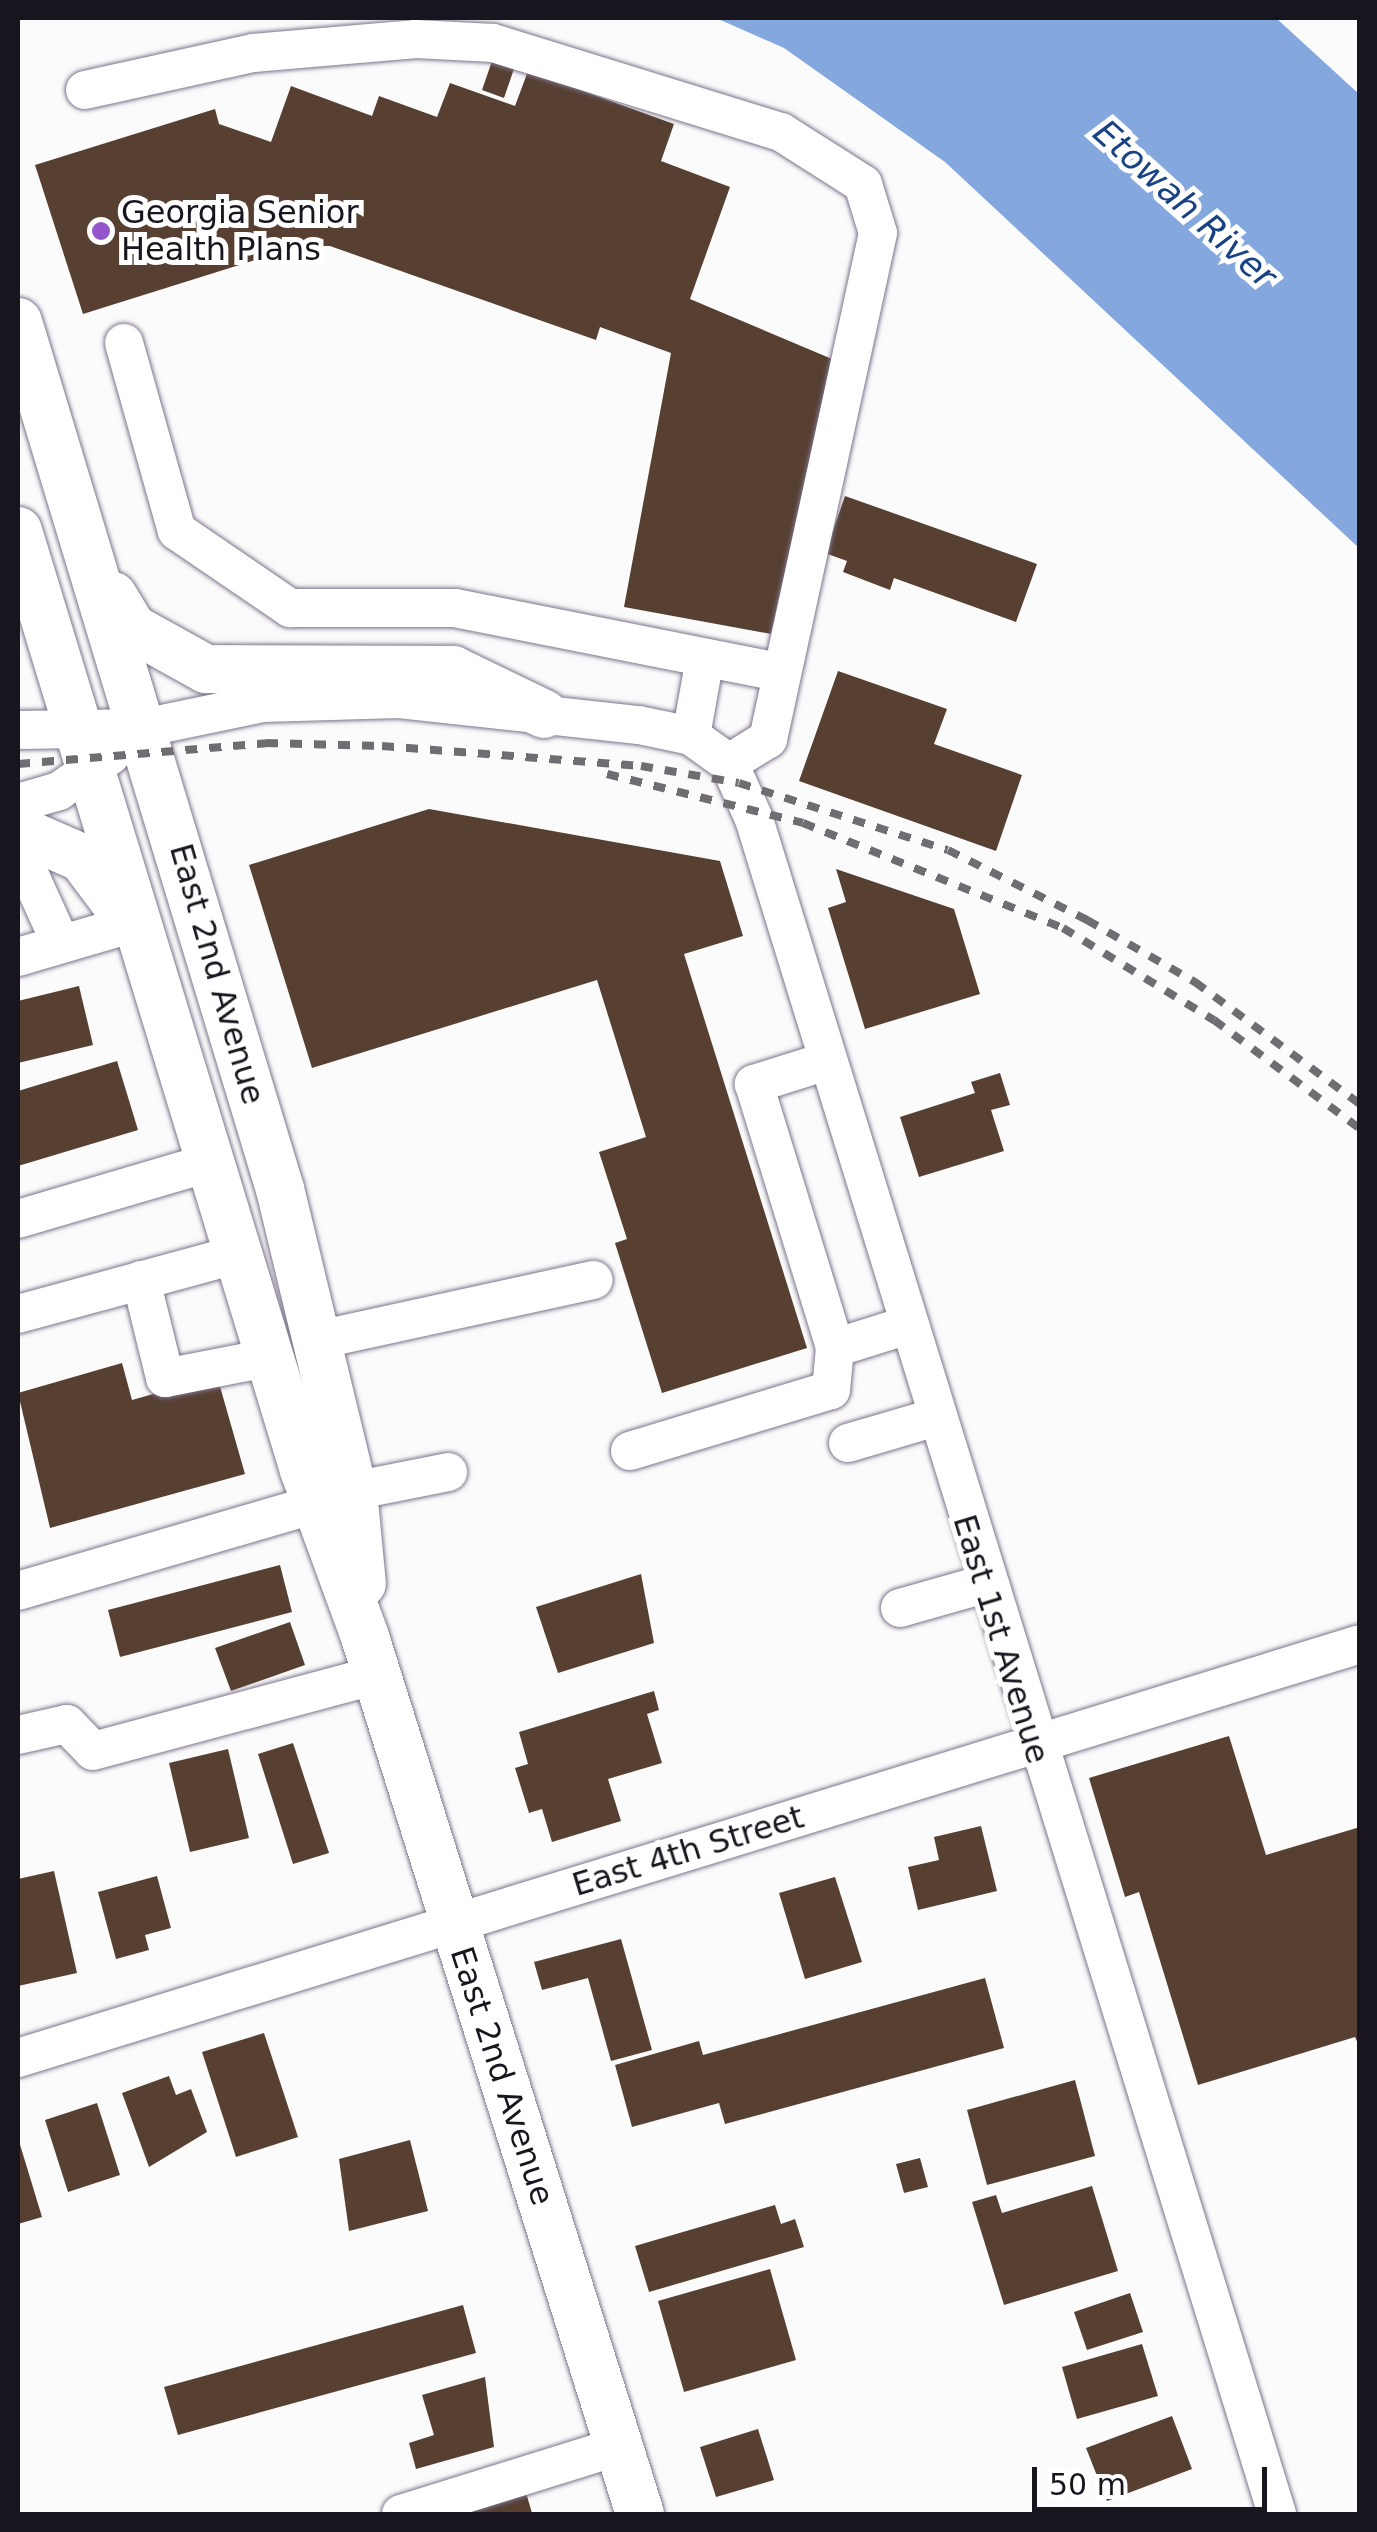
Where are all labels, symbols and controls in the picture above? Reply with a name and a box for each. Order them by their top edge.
water label: Etowah River [1085,111,1285,297]
place label: Georgia Senior Health Plans [121,194,359,269]
marker: Georgia Senior Health Plans [90,220,112,242]
street label: East 2nd Avenue [161,839,273,1109]
street label: East 1st Avenue [945,1510,1057,1768]
street label: East 4th Street [568,1798,808,1904]
street label: East 2nd Avenue [442,1942,562,2210]
scale bar [1037,2447,1272,2509]
text: 50 m [1049,2467,1126,2502]

